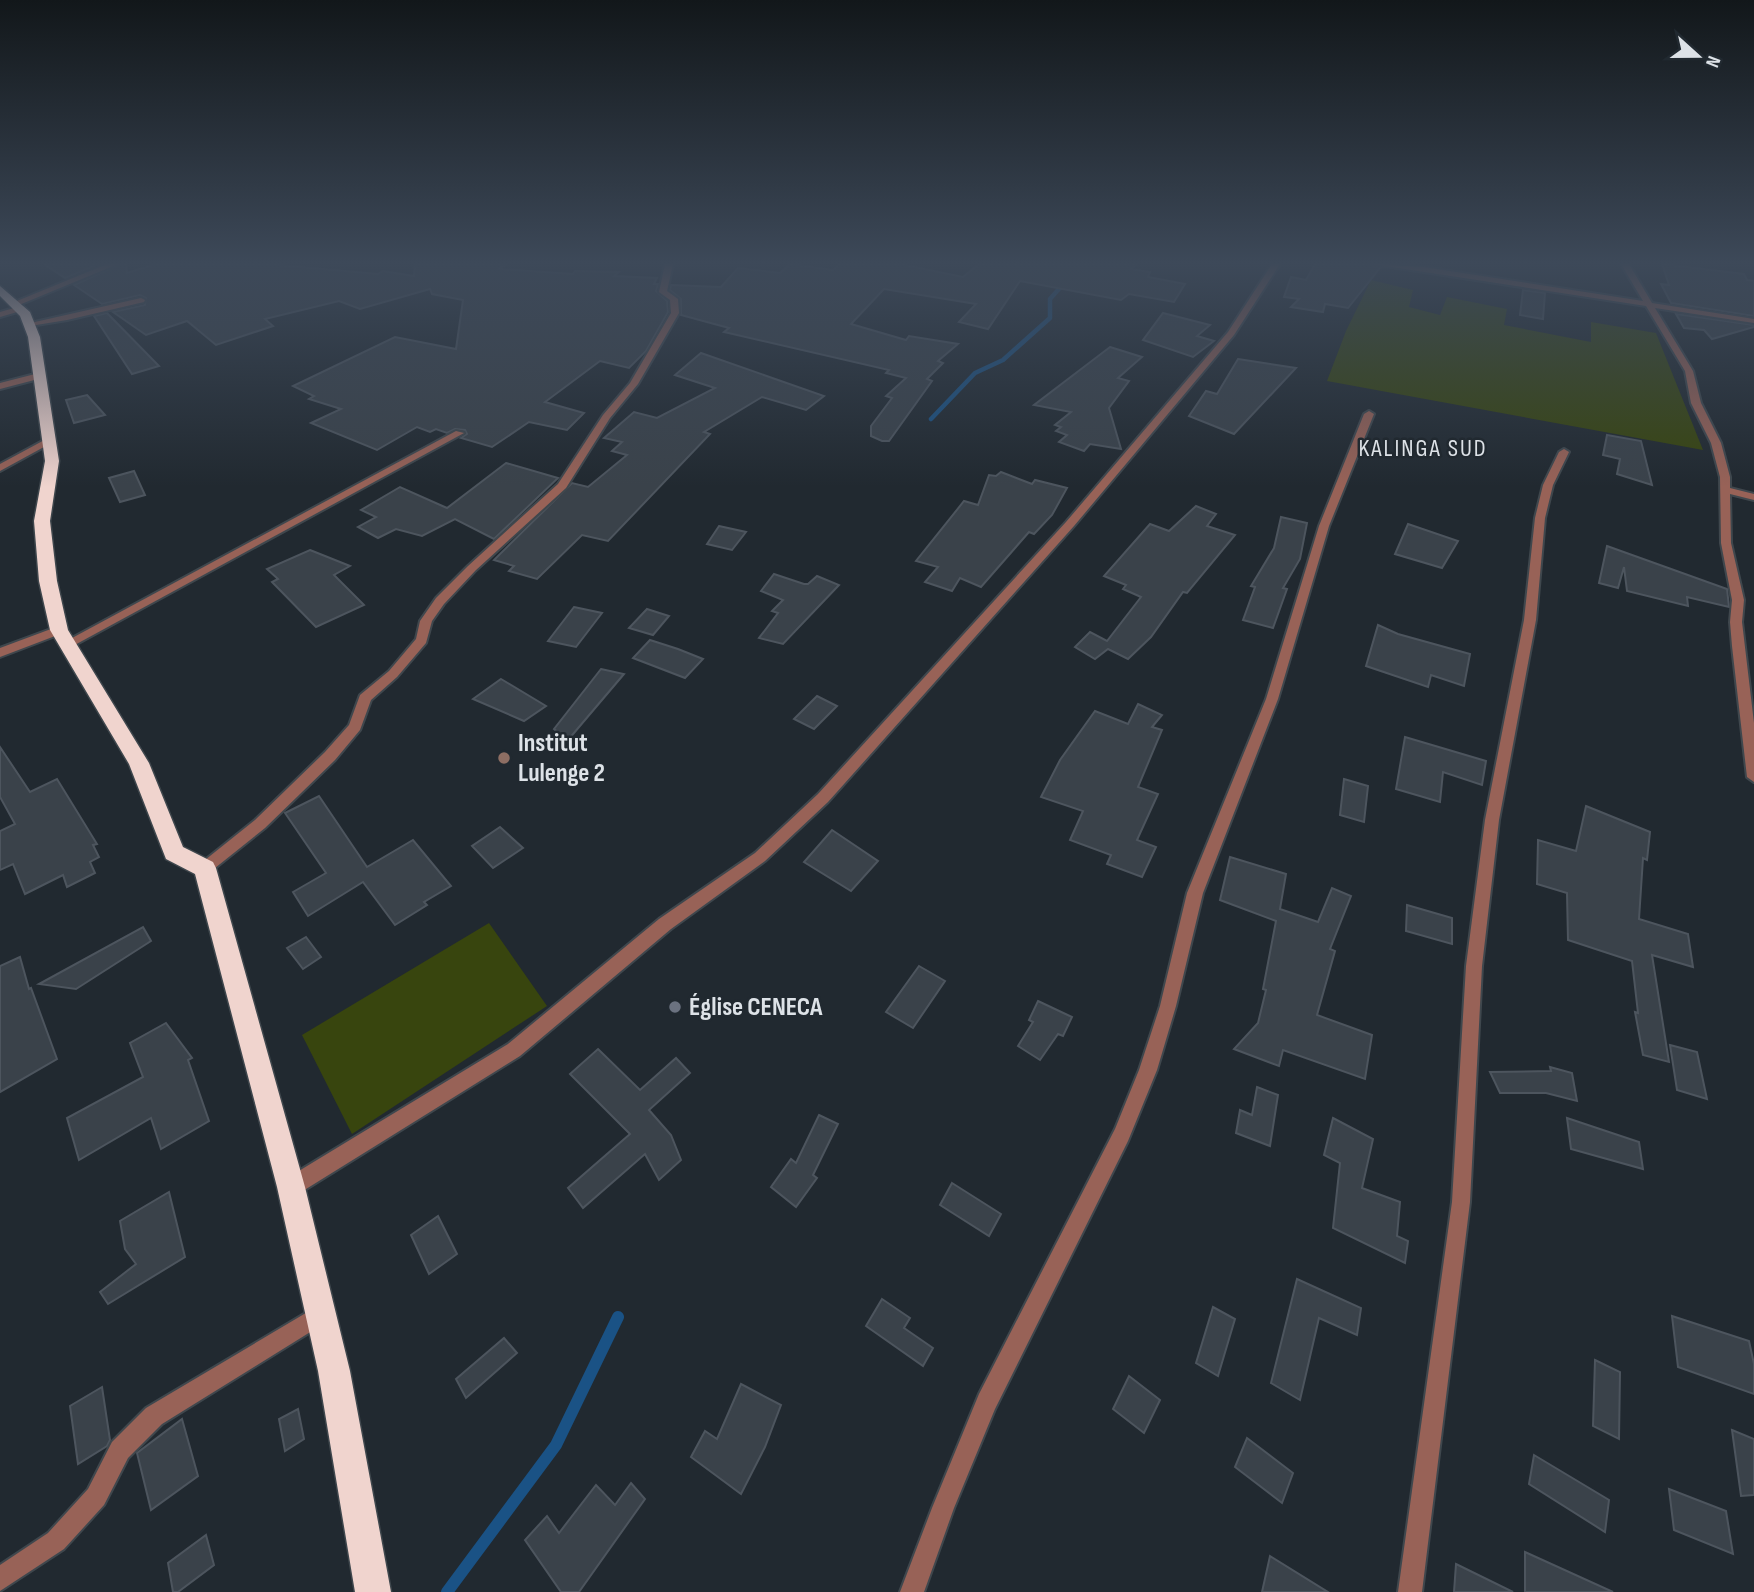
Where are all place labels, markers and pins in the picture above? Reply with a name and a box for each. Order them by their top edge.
place label: Institut Lulenge 2 [518,728,605,789]
marker: Institut Lulenge 2 [496,750,512,766]
place label: Église CENECA [689,992,823,1023]
marker: Église CENECA [667,999,683,1015]

